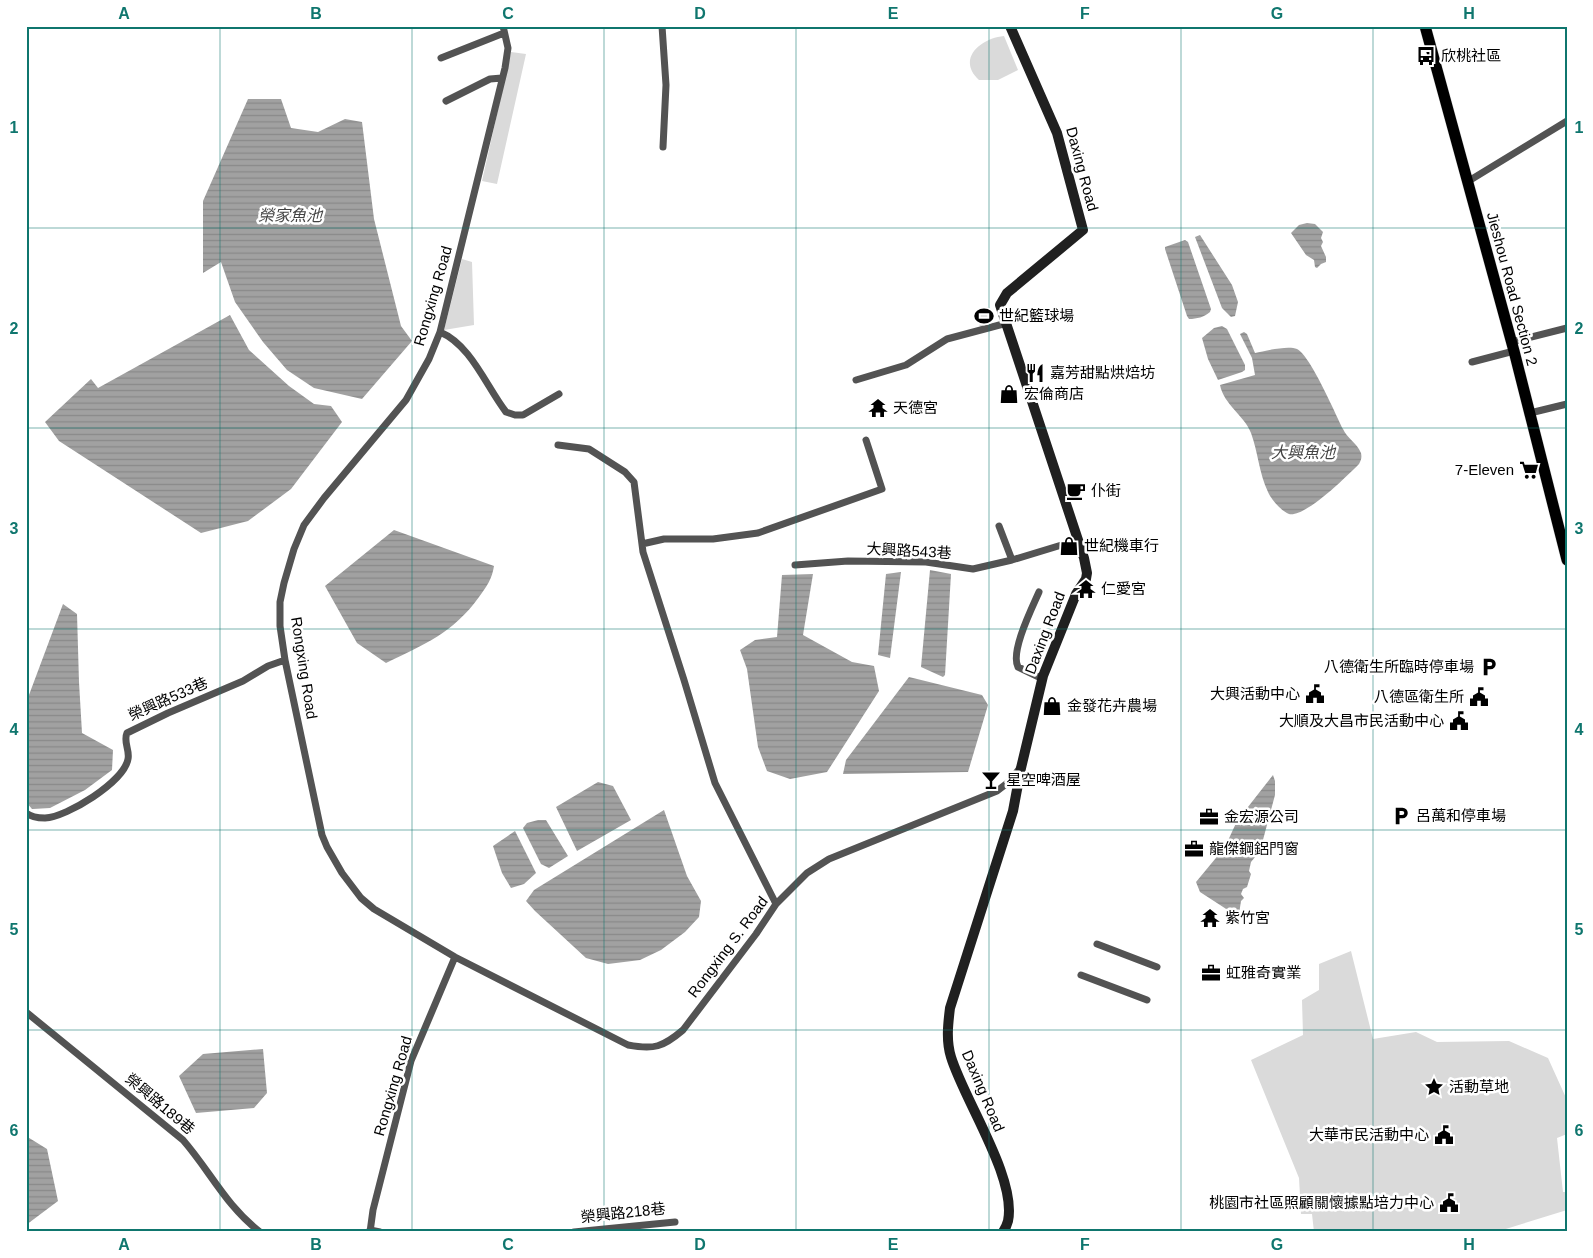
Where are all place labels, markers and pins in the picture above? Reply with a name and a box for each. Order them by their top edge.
bus stop icon: 欣桃社區 [1415,45,1437,67]
place label: 欣桃社區 [1441,47,1501,64]
sports icon: 世紀籃球場 [973,305,995,327]
place label: 世紀籃球場 [999,307,1074,324]
restaurant icon: 嘉芳甜點烘焙坊 [1024,362,1046,384]
place label: 嘉芳甜點烘焙坊 [1050,364,1155,381]
shop icon: 宏倫商店 [998,383,1020,405]
place label: 宏倫商店 [1024,385,1084,402]
temple icon: 天德宮 [867,397,889,419]
place label: 天德宮 [893,399,938,416]
supermarket icon: 7-Eleven [1518,459,1540,481]
place label: 7-Eleven [1455,461,1514,478]
cafe icon: 仆街 [1065,480,1087,502]
place label: 仆街 [1091,482,1121,499]
shop icon: 世紀機車行 [1058,535,1080,557]
place label: 世紀機車行 [1084,537,1159,554]
temple icon: 仁愛宮 [1075,578,1097,600]
place label: 仁愛宮 [1101,580,1146,597]
parking icon: 八德衛生所臨時停車場 [1478,656,1500,678]
place label: 八德衛生所臨時停車場 [1324,658,1474,675]
public building icon: 大興活動中心 [1304,683,1326,705]
place label: 大興活動中心 [1210,685,1300,702]
public building icon: 八德區衛生所 [1468,686,1490,708]
place label: 八德區衛生所 [1374,688,1464,705]
shop icon: 金發花卉農場 [1041,695,1063,717]
place label: 金發花卉農場 [1067,697,1157,714]
public building icon: 大順及大昌市民活動中心 [1448,710,1470,732]
place label: 大順及大昌市民活動中心 [1279,712,1444,729]
bar icon: 星空啤酒屋 [980,769,1002,791]
place label: 星空啤酒屋 [1006,771,1081,788]
parking icon: 呂萬和停車場 [1390,805,1412,827]
office icon: 金宏源公司 [1198,806,1220,828]
place label: 呂萬和停車場 [1416,807,1506,824]
place label: 金宏源公司 [1224,808,1299,825]
office icon: 龍傑鋼鋁門窗 [1183,838,1205,860]
place label: 龍傑鋼鋁門窗 [1209,840,1299,857]
temple icon: 紫竹宮 [1199,907,1221,929]
place label: 紫竹宮 [1225,909,1270,926]
office icon: 虹雅奇實業 [1200,962,1222,984]
place label: 虹雅奇實業 [1226,964,1301,981]
place icon: 活動草地 [1423,1076,1445,1098]
place label: 活動草地 [1449,1078,1509,1095]
public building icon: 大華市民活動中心 [1433,1124,1455,1146]
place label: 大華市民活動中心 [1309,1126,1429,1143]
public building icon: 桃園市社區照顧關懷據點培力中心 [1438,1192,1460,1214]
place label: 桃園市社區照顧關懷據點培力中心 [1209,1194,1434,1211]

